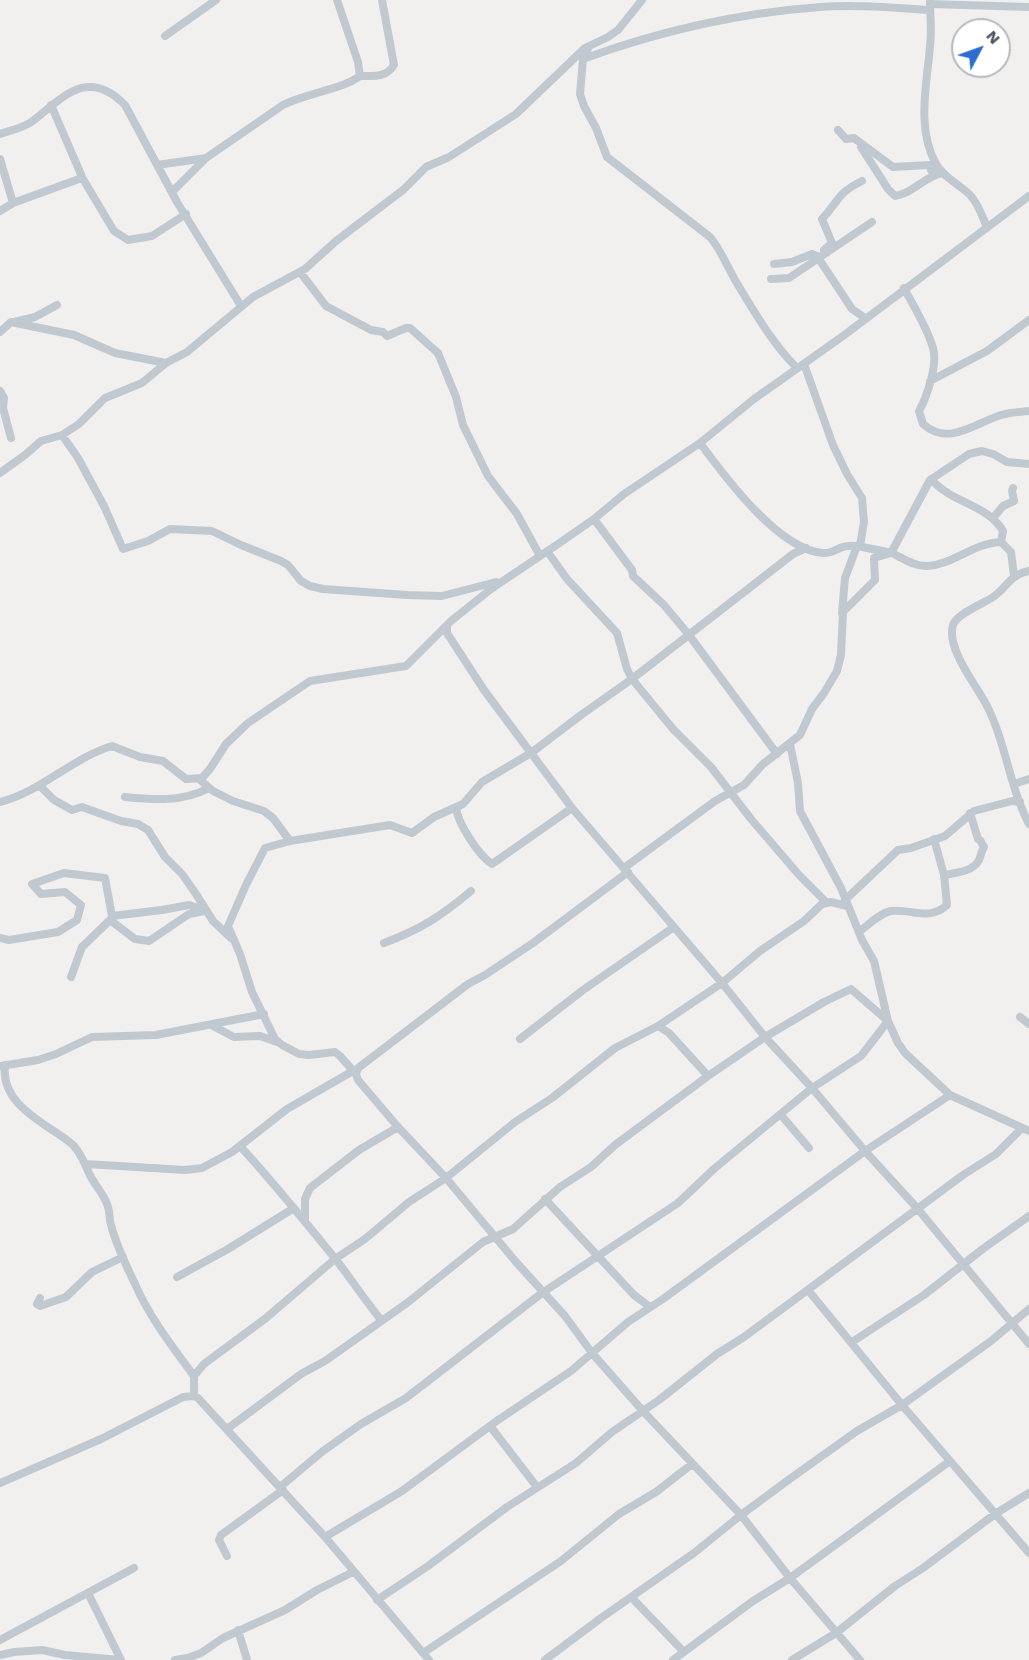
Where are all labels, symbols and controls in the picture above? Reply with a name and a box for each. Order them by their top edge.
north arrow [951,18,1011,78]
text: N [982,26,1005,48]

